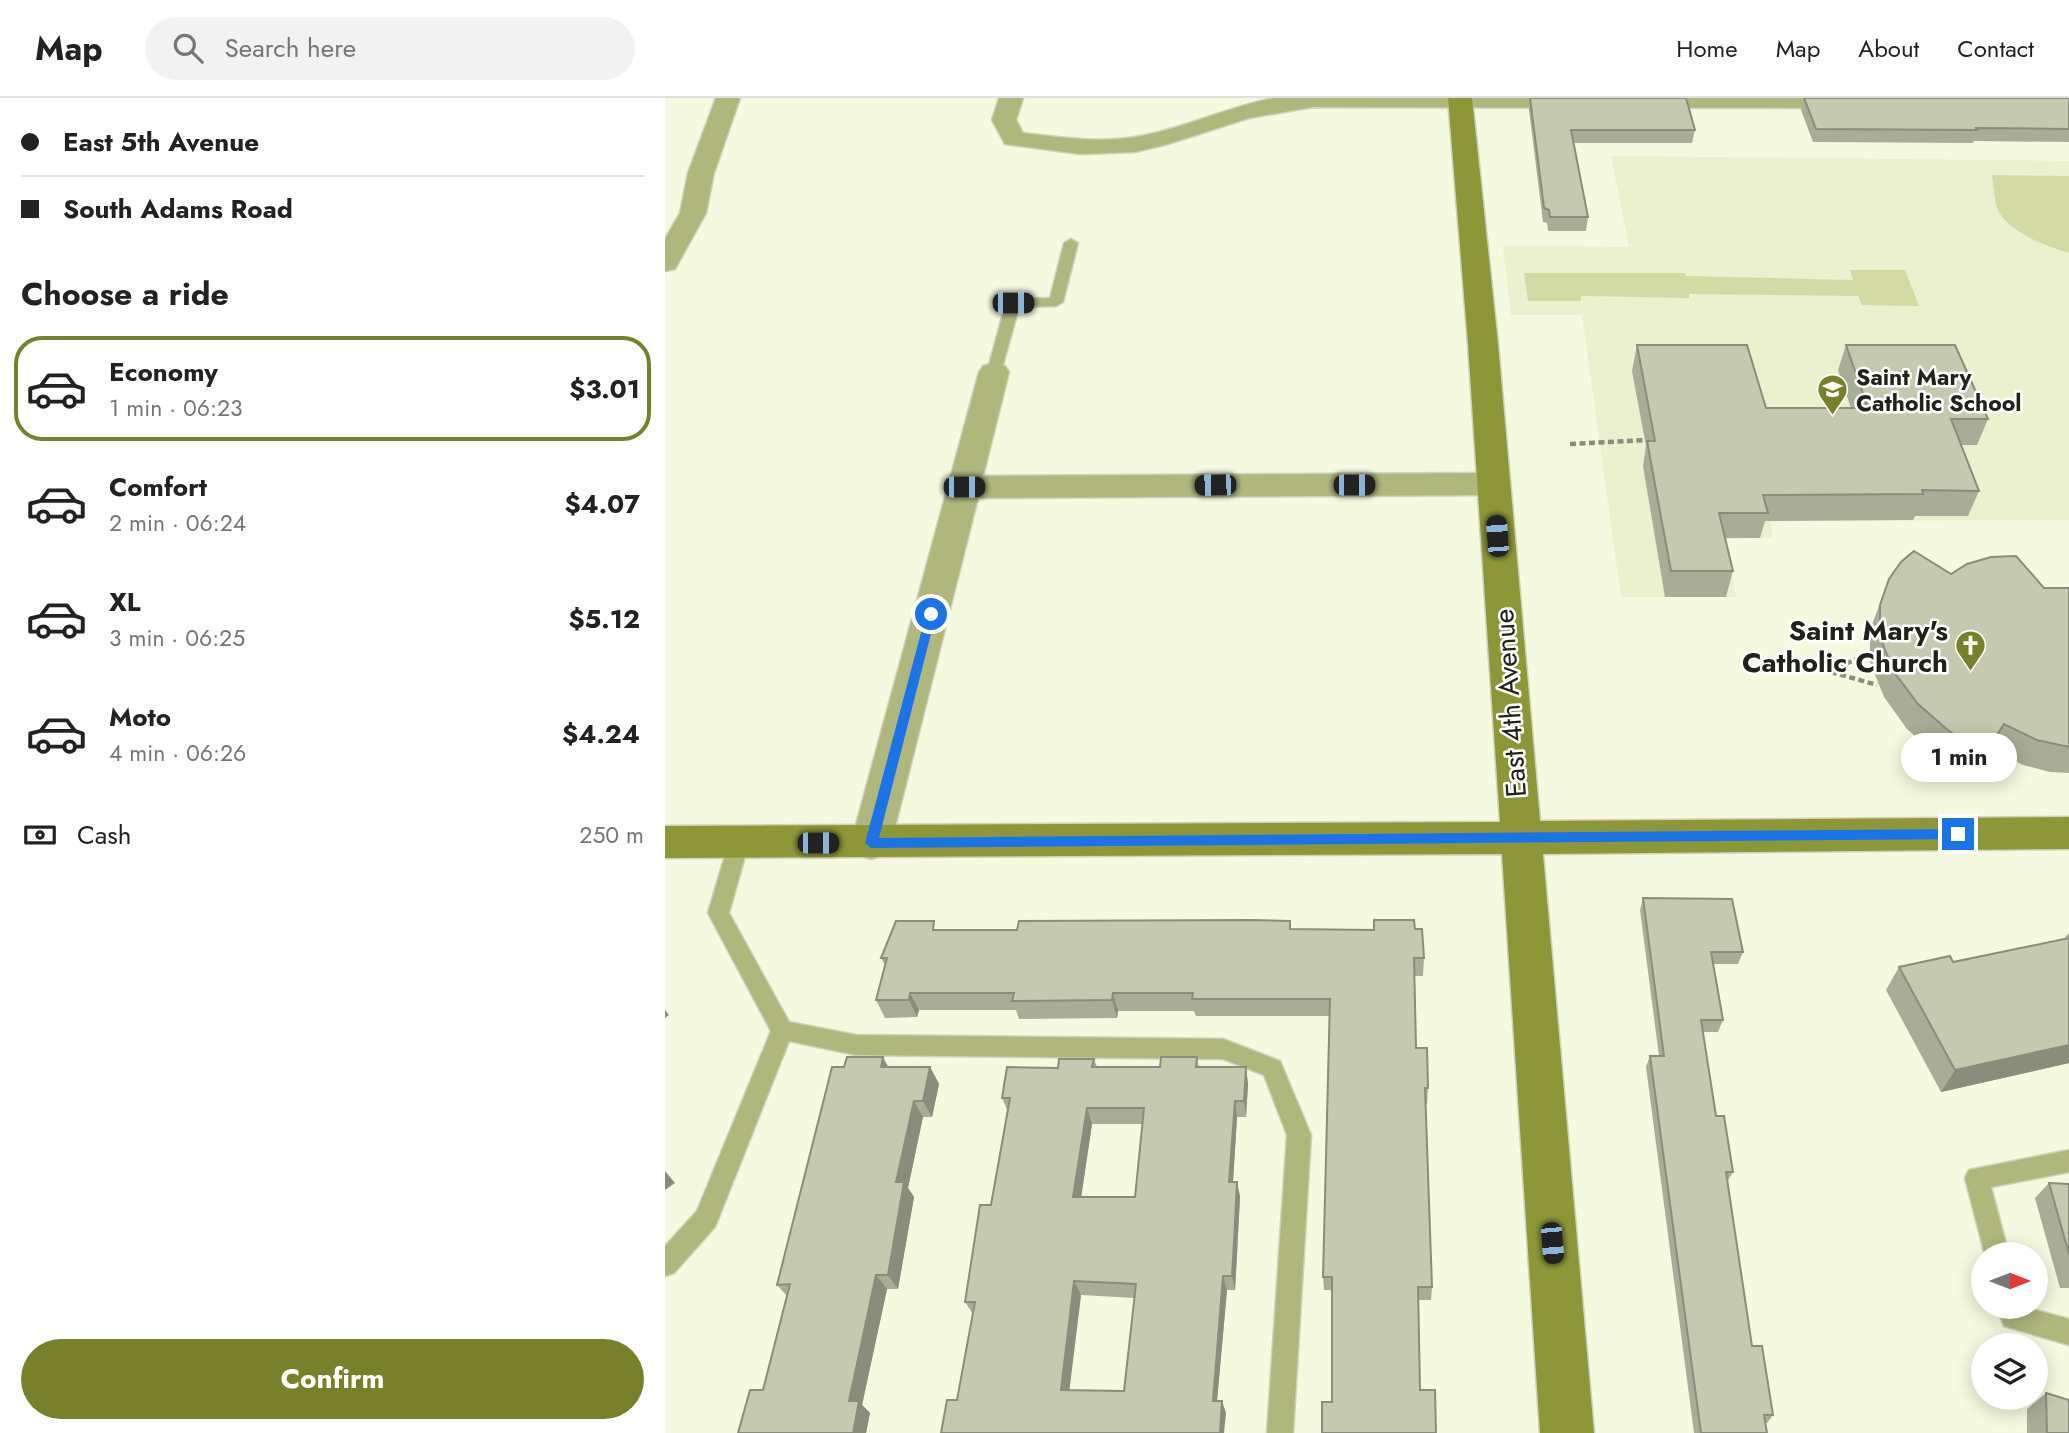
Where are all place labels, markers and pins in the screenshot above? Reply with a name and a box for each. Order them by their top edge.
place label: Saint Mary Catholic School [1856,360,2022,420]
school or university icon: Saint Mary Catholic School [1816,373,1850,417]
place label: Saint Mary's Catholic Church [1742,610,1948,683]
church icon: Saint Mary's Catholic Church [1954,629,1988,673]

